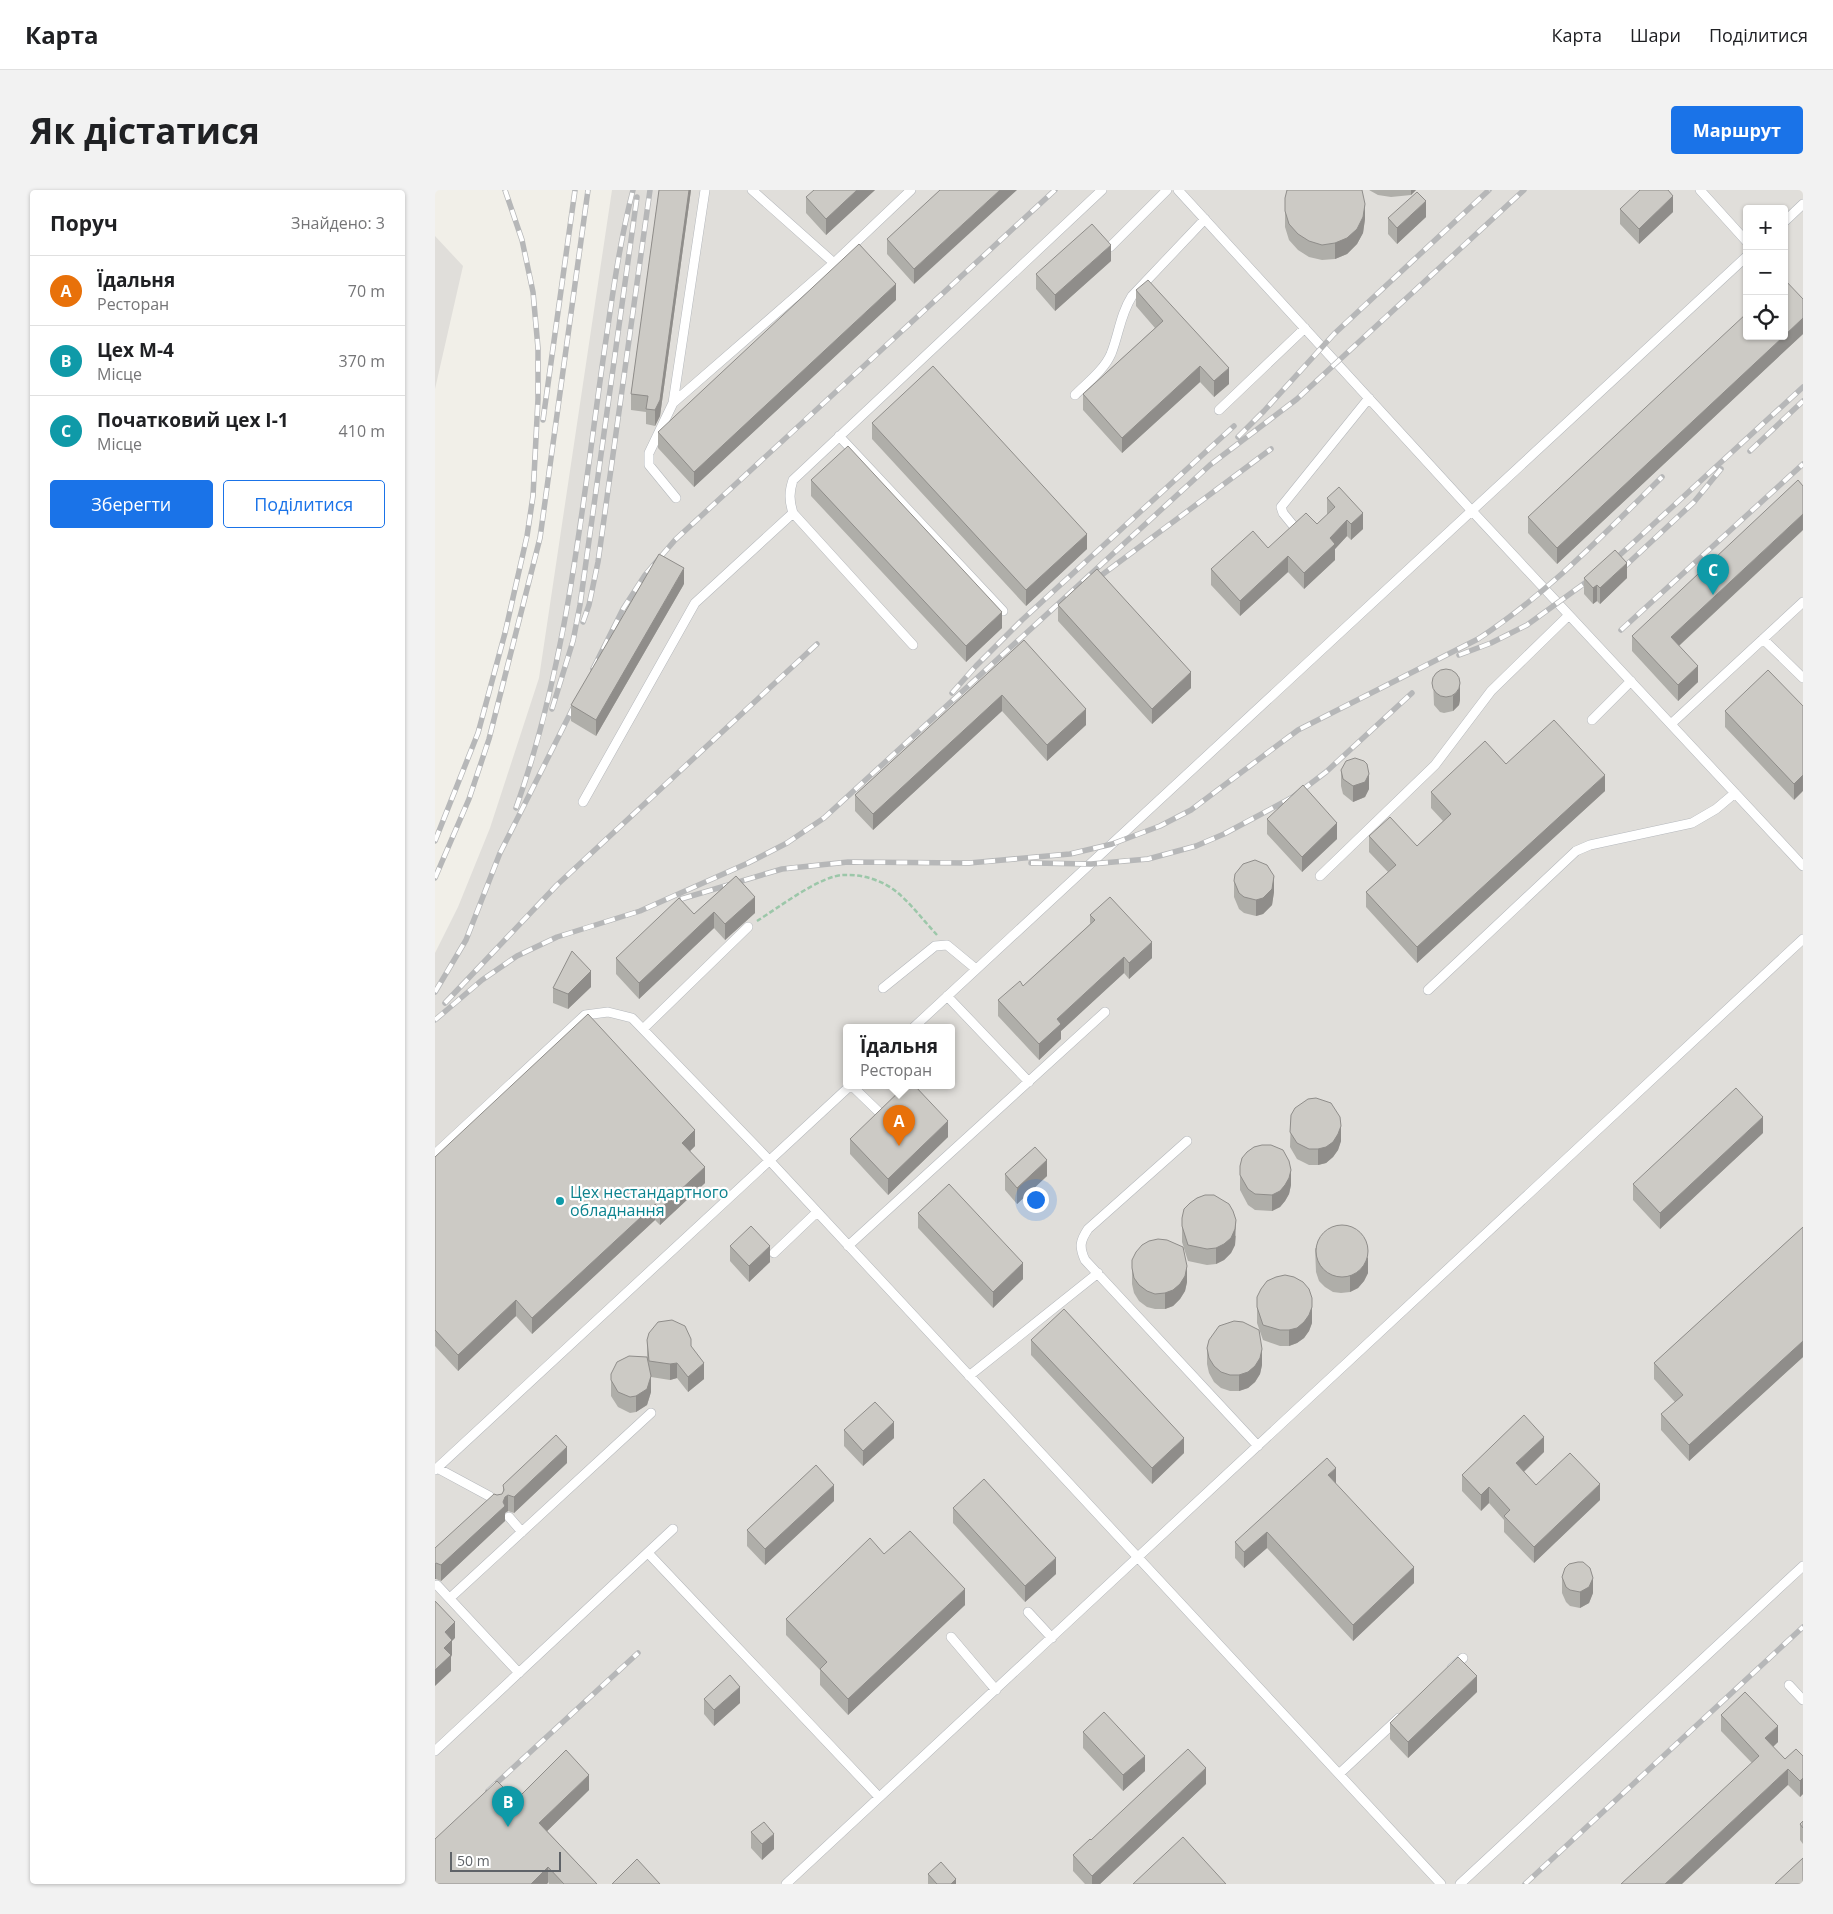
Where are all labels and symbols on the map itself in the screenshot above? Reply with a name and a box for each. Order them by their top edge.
pin: C [1697,554,1729,595]
pin: A [883,1105,915,1146]
place label: Цех нестандартного обладнання [570,1181,728,1221]
your location [1023,1187,1049,1213]
marker: Цех нестандартного обладнання [554,1195,566,1207]
pin: B [492,1786,524,1827]
scale bar [450,1849,561,1872]

